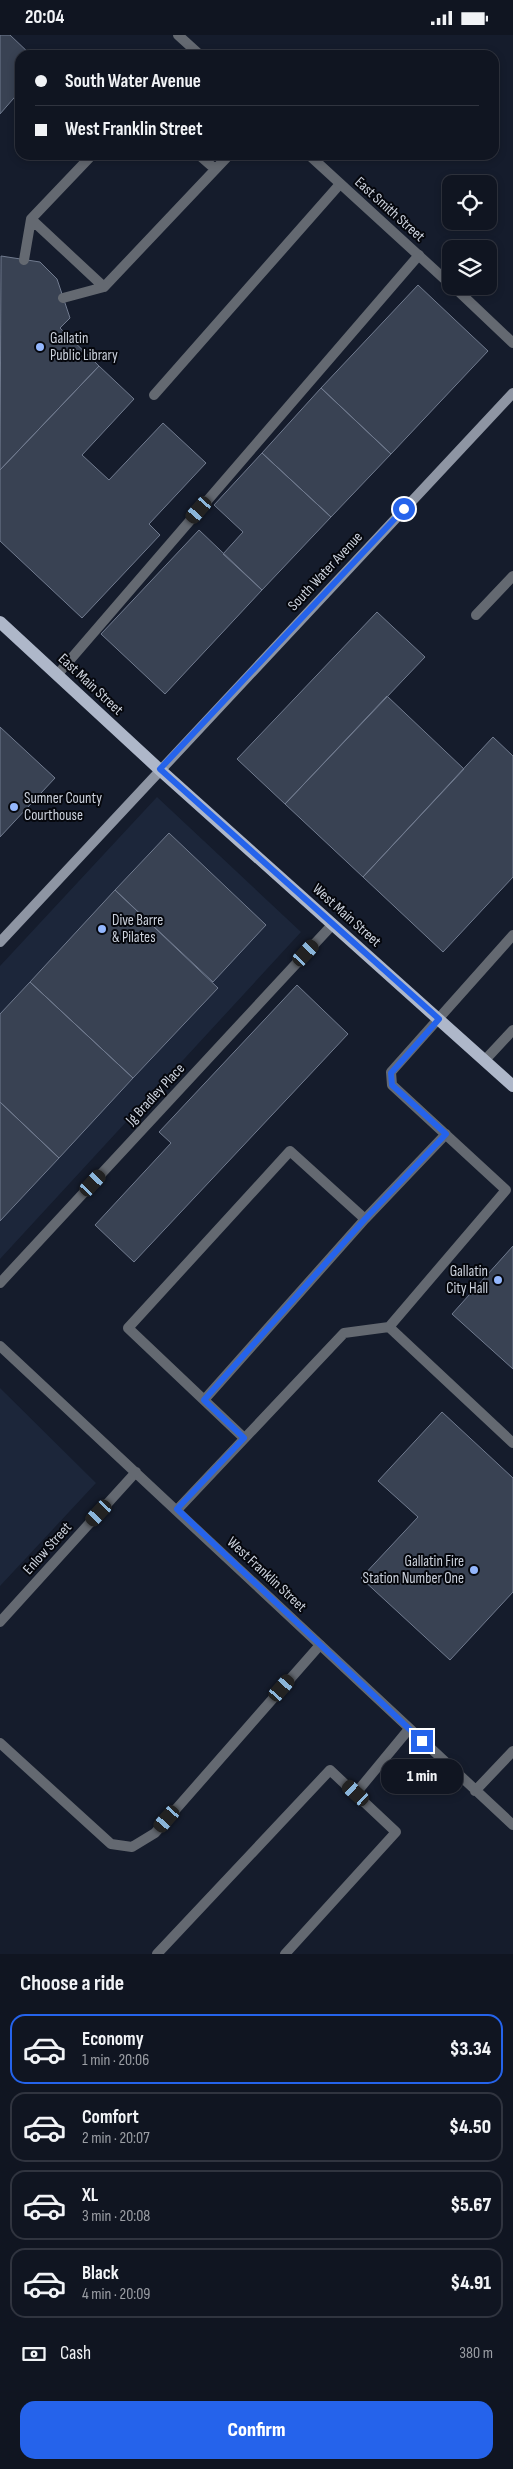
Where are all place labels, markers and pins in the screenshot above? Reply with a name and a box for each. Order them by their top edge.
place label: Gallatin Public Library [50,329,118,365]
marker: Gallatin Public Library [34,341,46,353]
place label: Sumner County Courthouse [24,789,102,825]
marker: Sumner County Courthouse [8,801,20,813]
place label: Dive Barre & Pilates [112,911,163,947]
marker: Dive Barre & Pilates [96,923,108,935]
place label: Gallatin City Hall [446,1262,488,1298]
marker: Gallatin City Hall [492,1274,504,1286]
place label: Gallatin Fire Station Number One [363,1552,464,1588]
marker: Gallatin Fire Station Number One [468,1564,480,1576]

